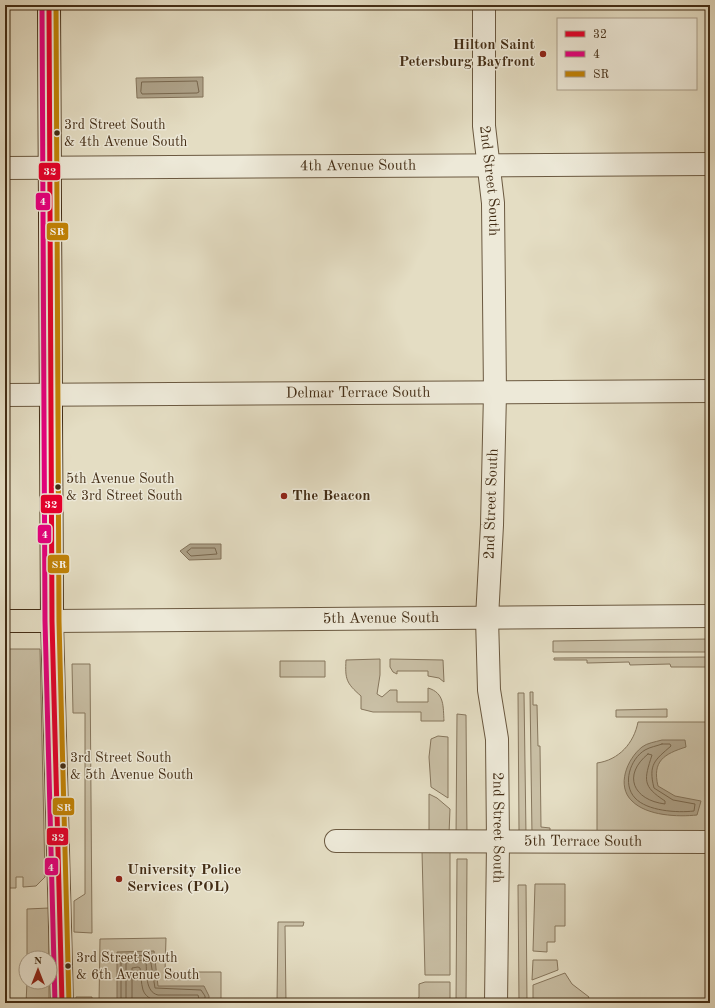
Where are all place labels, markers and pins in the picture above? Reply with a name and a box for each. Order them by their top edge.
place label: Hilton Saint Petersburg Bayfront [399,38,536,70]
marker: Hilton Saint Petersburg Bayfront [538,49,548,59]
place label: 3rd Street South & 4th Avenue South [64,118,188,149]
marker: 3rd Street South & 4th Avenue South [52,128,62,138]
place label: 5th Avenue South & 3rd Street South [66,472,183,503]
marker: 5th Avenue South & 3rd Street South [53,482,63,492]
place label: The Beacon [292,489,371,504]
marker: The Beacon [279,491,289,501]
place label: 3rd Street South & 5th Avenue South [70,751,194,782]
marker: 3rd Street South & 5th Avenue South [58,761,68,771]
place label: University Police Services (POL) [127,863,241,895]
marker: University Police Services (POL) [114,874,124,884]
place label: 3rd Street South & 6th Avenue South [76,951,200,982]
marker: 3rd Street South & 6th Avenue South [63,961,73,971]

